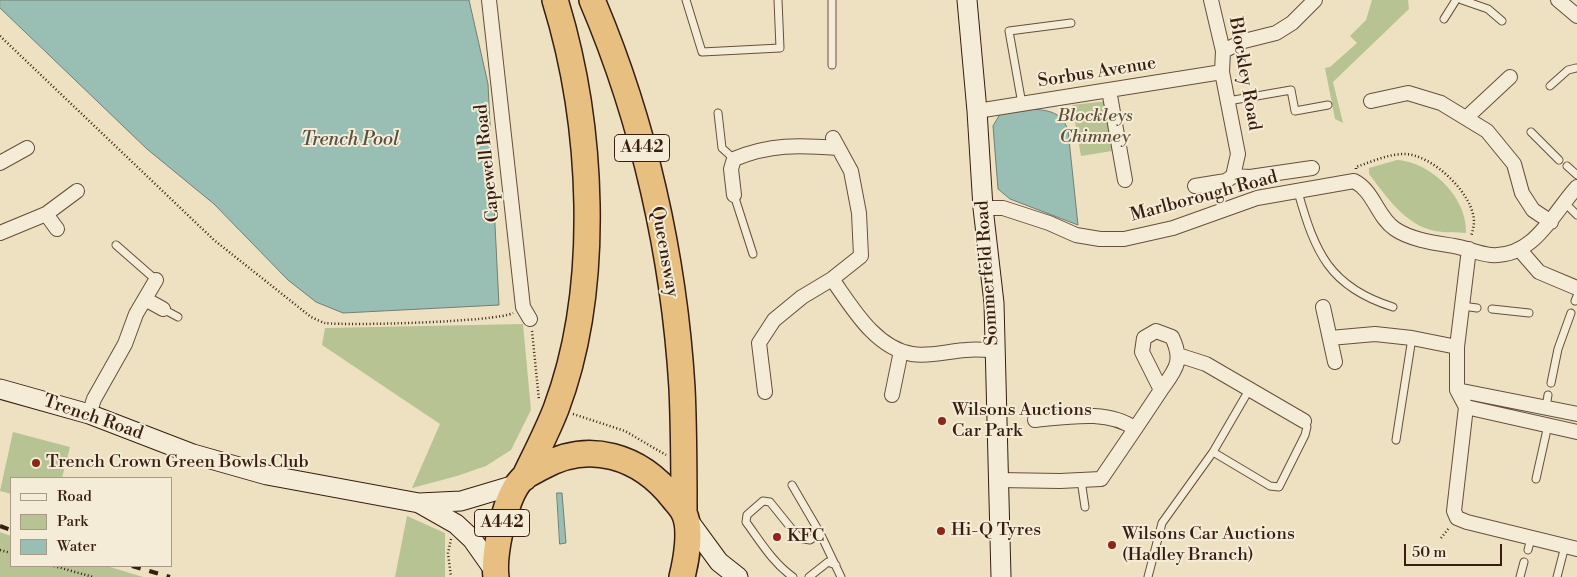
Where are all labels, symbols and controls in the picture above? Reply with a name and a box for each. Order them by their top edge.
street label: Blockley Road [1223,15,1265,133]
street label: Sorbus Avenue [1036,53,1158,93]
street label: Capewell Road [471,103,505,223]
park label: Blockleys Chimney [1057,106,1133,148]
water label: Trench Pool [301,129,399,151]
road number: A442 [614,134,670,162]
street label: Marlborough Road [1128,167,1280,227]
street label: Sommerfeld Road [972,200,1004,346]
street label: Queensway [645,205,683,299]
street label: Trench Road [40,391,146,445]
place label: Wilsons Auctions Car Park [952,400,1092,442]
marker: Wilsons Auctions Car Park [936,415,948,427]
place label: Trench Crown Green Bowls Club [46,452,309,474]
marker: Trench Crown Green Bowls Club [30,457,42,469]
legend [10,477,172,567]
text: Road [57,487,92,506]
road number: A442 [474,509,530,536]
text: Park [57,512,88,531]
place label: Hi-Q Tyres [951,520,1041,542]
place label: Wilsons Car Auctions (Hadley Branch) [1122,524,1295,566]
marker: Hi-Q Tyres [935,525,947,537]
place label: KFC [787,526,824,548]
marker: KFC [771,531,783,543]
scale bar [1407,534,1504,566]
text: Water [57,537,96,556]
marker: Wilsons Car Auctions (Hadley Branch) [1106,539,1118,551]
text: 50 m [1412,543,1446,562]

